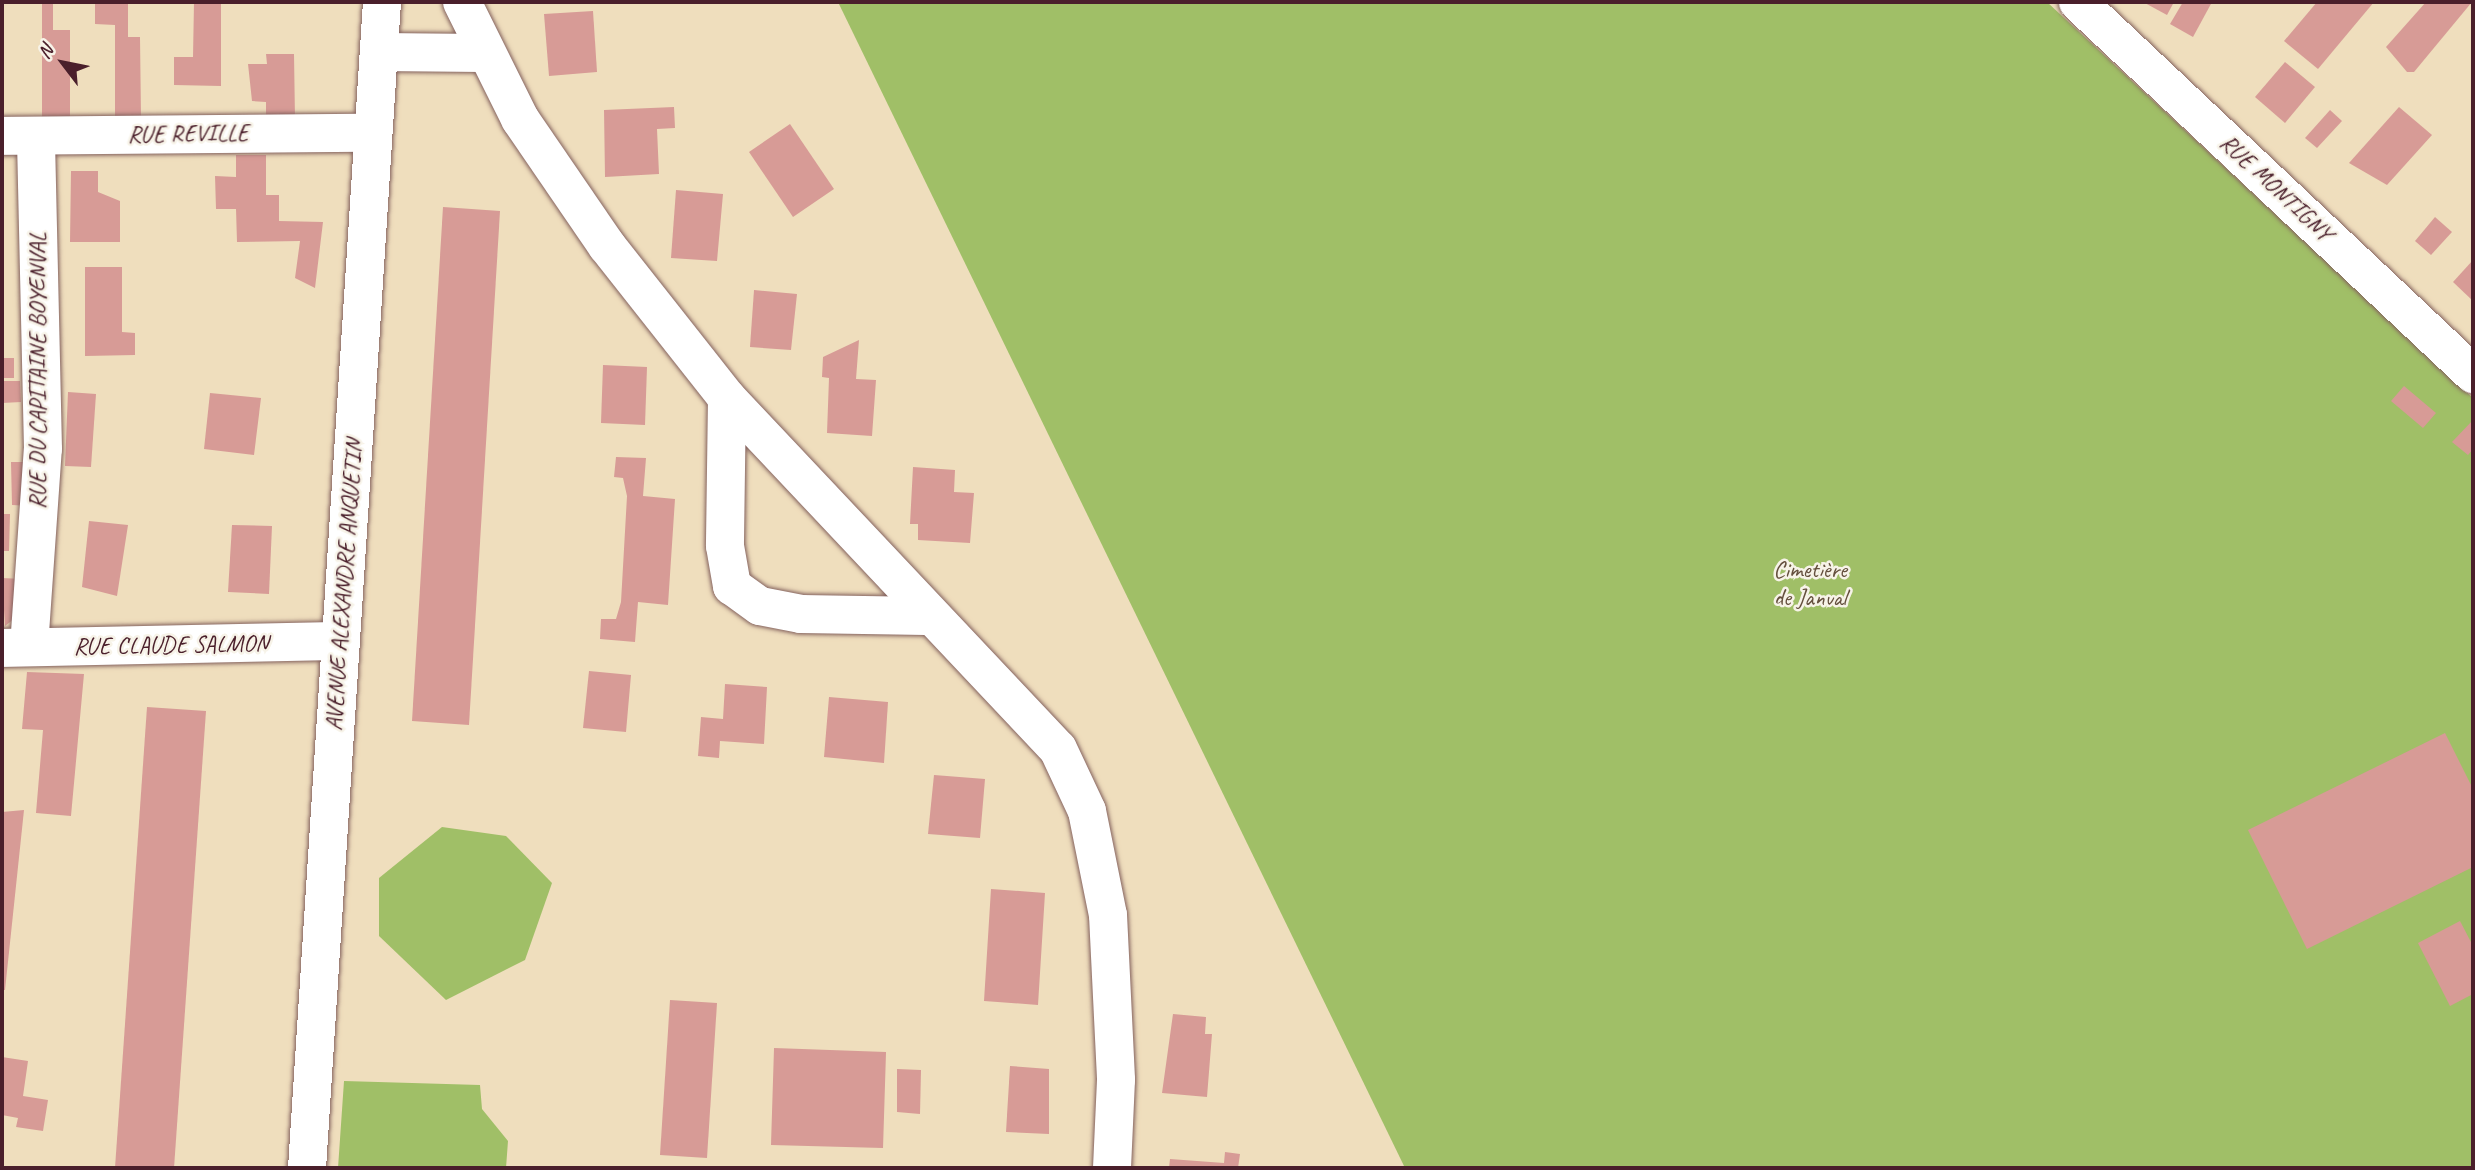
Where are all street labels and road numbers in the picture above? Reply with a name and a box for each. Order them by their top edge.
street label: RUE REVILLE [127,119,249,149]
street label: RUE MONTIGNY [2214,128,2338,248]
street label: RUE DU CAPITAINE BOYENVAL [24,232,52,510]
street label: AVENUE ALEXANDRE ANQUETIN [319,439,369,731]
street label: RUE CLAUDE SALMON [73,629,269,661]

